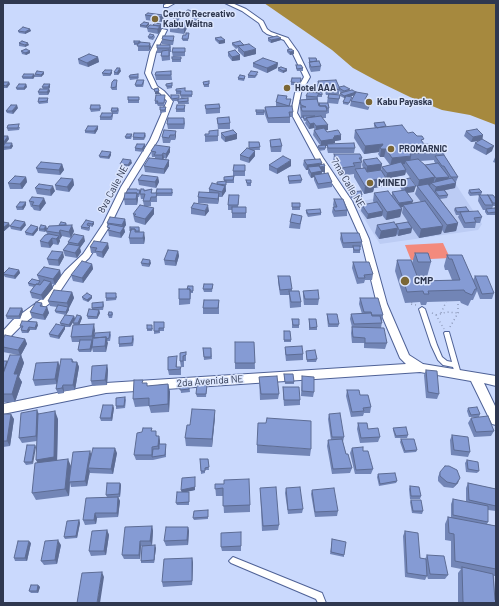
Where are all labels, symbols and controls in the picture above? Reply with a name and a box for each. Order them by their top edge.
place label: Centro Recreativo Kabu Waitna [163,9,235,30]
marker: Centro Recreativo Kabu Waitna [150,14,160,24]
marker: Hotel AAA [282,83,292,93]
place label: Hotel AAA [295,83,336,93]
marker: Kabu Payaska [364,97,374,107]
place label: Kabu Payaska [377,97,432,107]
marker: PROMARNIC [386,144,396,154]
place label: PROMARNIC [399,144,447,154]
street label: 7ma Calle NE [328,156,368,210]
street label: 8va Calle NE [95,163,131,215]
place label: MINED [378,177,406,189]
marker: MINED [365,178,375,188]
marker: CMP [399,275,411,287]
place label: CMP [414,275,433,287]
street label: 2da Avenida NE [176,373,244,389]

